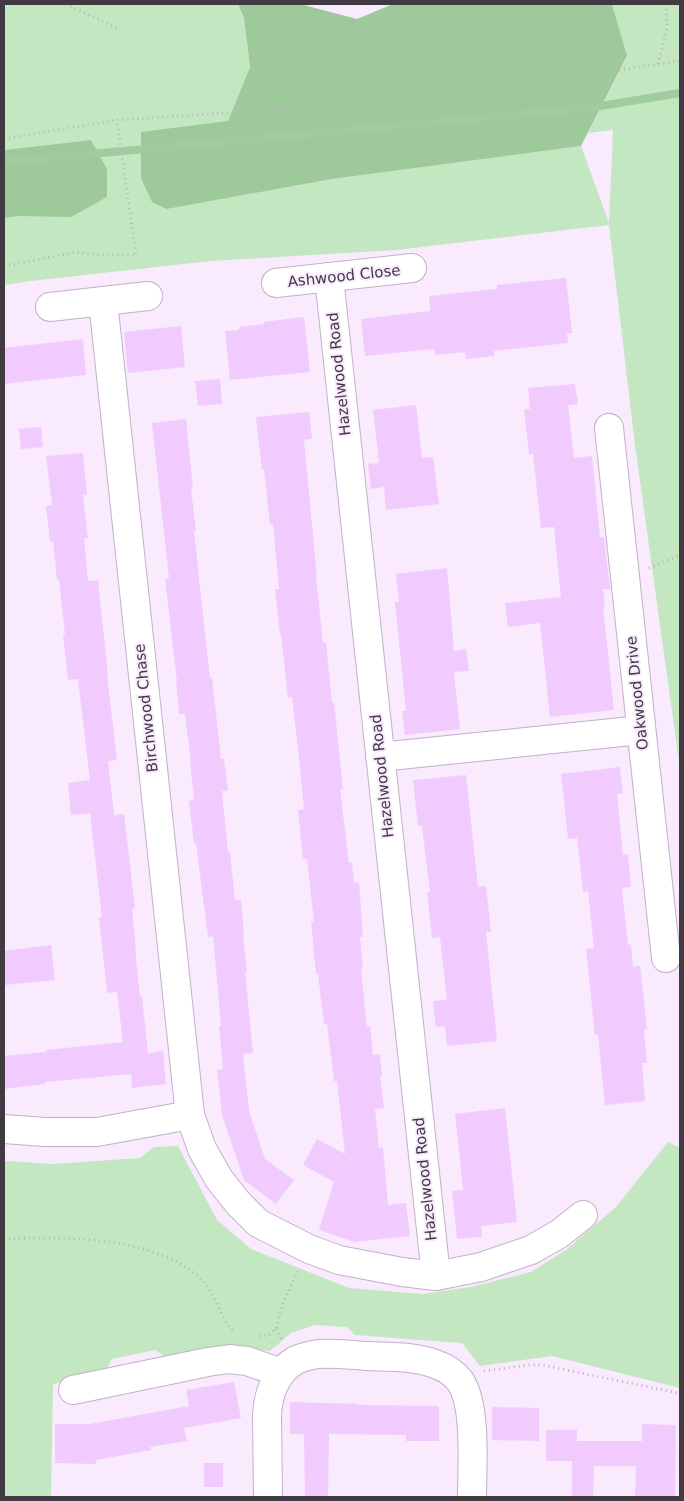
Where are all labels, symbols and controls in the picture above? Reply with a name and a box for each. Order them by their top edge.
street label: Ashwood Close [287,261,401,291]
street label: Hazelwood Road [324,311,354,437]
street label: Oakwood Drive [622,635,652,751]
street label: Birchwood Chase [130,643,162,773]
street label: Hazelwood Road [367,713,397,839]
street label: Hazelwood Road [410,1116,440,1242]

